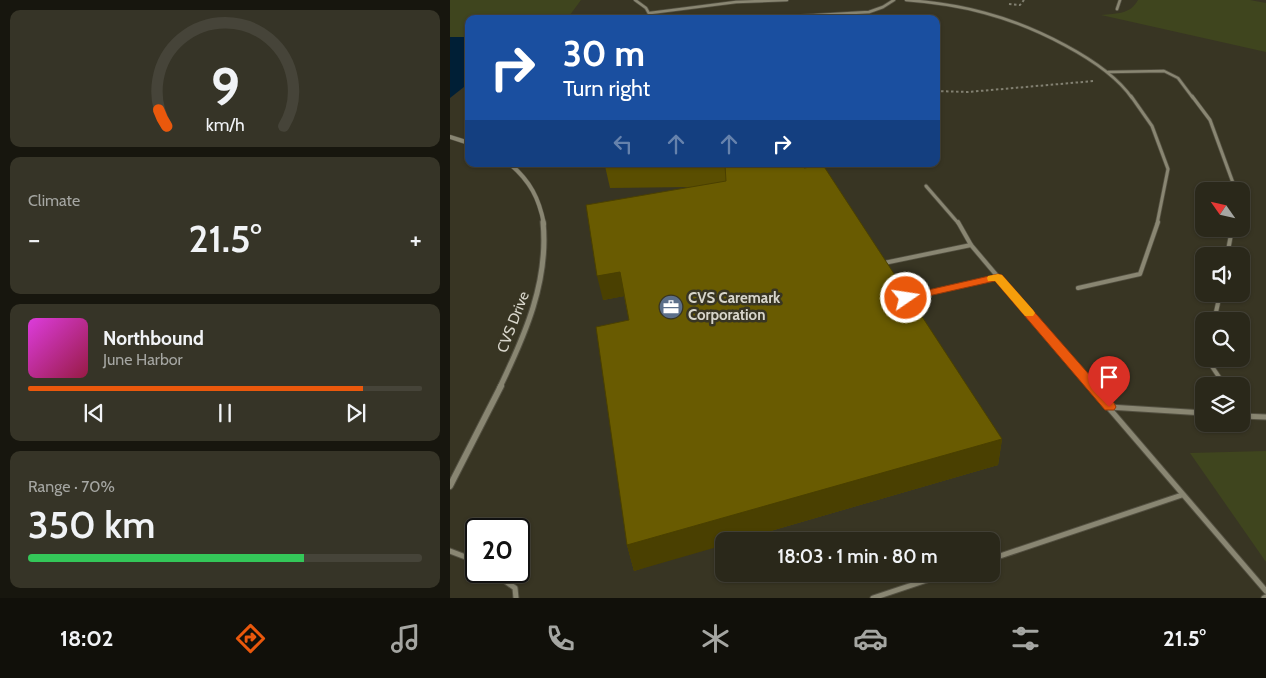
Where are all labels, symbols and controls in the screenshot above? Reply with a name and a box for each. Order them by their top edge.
text: 30 m [563,32,645,75]
icon: right [480,35,545,100]
text: 9 [210,55,240,118]
text: Turn right [563,75,650,102]
text: km/h [205,114,245,135]
icon: left [609,130,637,158]
icon: ahead [662,130,690,158]
icon: ahead [715,130,743,158]
icon: right [768,130,796,158]
north arrow [1195,182,1250,238]
map controls [1195,182,1250,432]
text: Climate [28,191,80,210]
text: 21.5° [188,215,262,262]
text: − [28,222,40,256]
text: + [410,222,422,256]
button: sound [1195,247,1250,302]
position arrow [879,271,931,323]
street label: CVS Drive [493,289,533,355]
place label: CVS Caremark Corporation [688,289,781,324]
office icon: CVS Caremark Corporation [658,294,684,320]
button: search [1195,312,1250,367]
text: Northbound [103,327,204,350]
text: June Harbor [103,350,183,369]
pin [1088,356,1130,407]
icon: arrive [1095,363,1123,391]
button: layers [1195,377,1250,432]
icon: previous [80,399,108,427]
icon: pause [211,399,239,427]
icon: next [342,399,370,427]
text: Range · 70% [28,477,115,496]
text: 350 km [28,501,155,548]
speed limit sign: 20 [465,518,530,583]
text: 18:03 · 1 min · 80 m [777,545,938,568]
icon: directions [233,621,268,656]
icon: music [388,621,423,656]
icon: phone [543,621,578,656]
icon: climate [698,621,733,656]
icon: car [853,621,888,656]
icon: filters [1008,621,1043,656]
text: 18:02 [60,625,113,652]
text: 21.5° [1163,625,1206,652]

